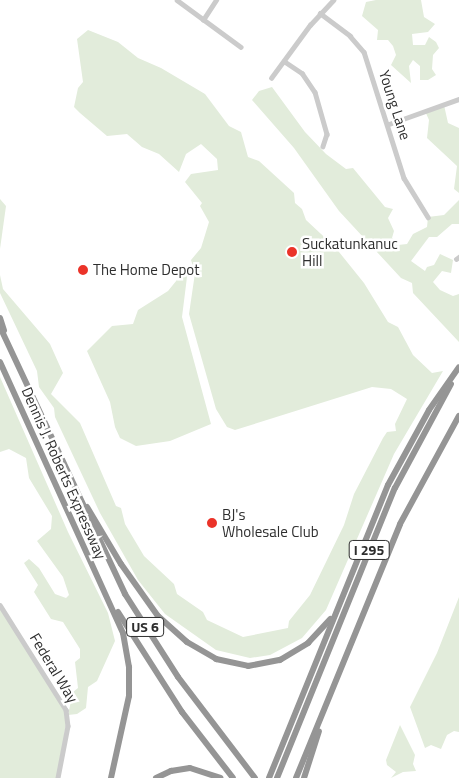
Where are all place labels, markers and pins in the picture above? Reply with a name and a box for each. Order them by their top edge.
place label: Suckatunkanuc Hill [302,234,398,269]
marker: Suckatunkanuc Hill [286,246,298,258]
place label: The Home Depot [93,261,199,279]
marker: The Home Depot [77,264,89,276]
place label: BJ's Wholesale Club [222,505,319,540]
marker: BJ's Wholesale Club [206,517,218,529]

